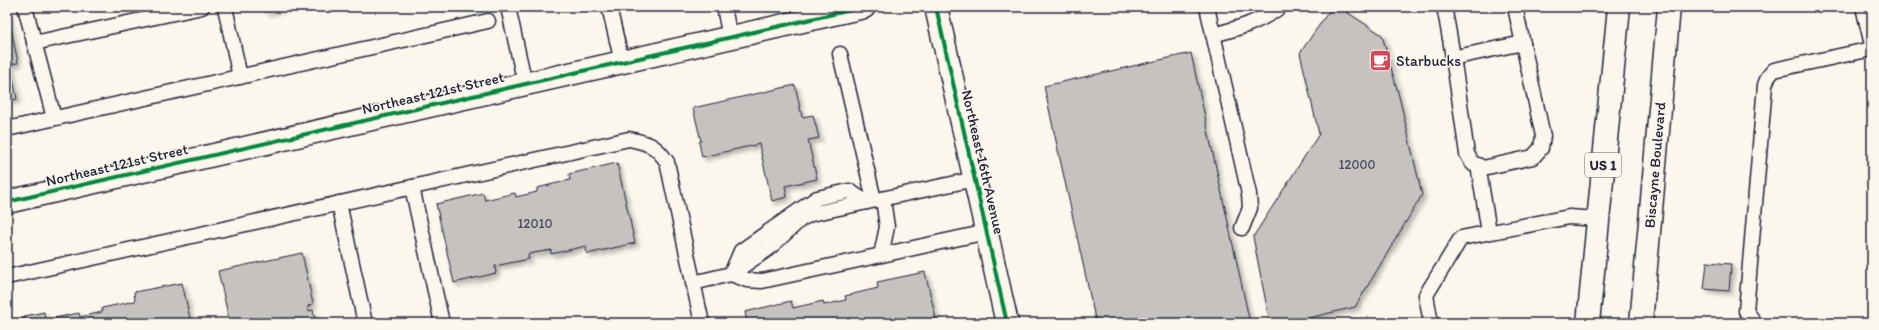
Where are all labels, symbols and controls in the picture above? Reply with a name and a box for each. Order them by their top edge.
cafe icon: Starbucks [1367,48,1393,74]
place label: Starbucks [1396,52,1461,70]
street label: Northeast 121st Street [360,68,506,118]
street label: Northeast 16th Avenue [958,88,1008,236]
street label: Biscayne Boulevard [1641,101,1669,229]
street label: Northeast 121st Street [44,140,190,190]
road number: US 1 [1585,153,1621,177]
house number: 12000 [1339,157,1375,172]
house number: 12010 [518,216,552,231]

